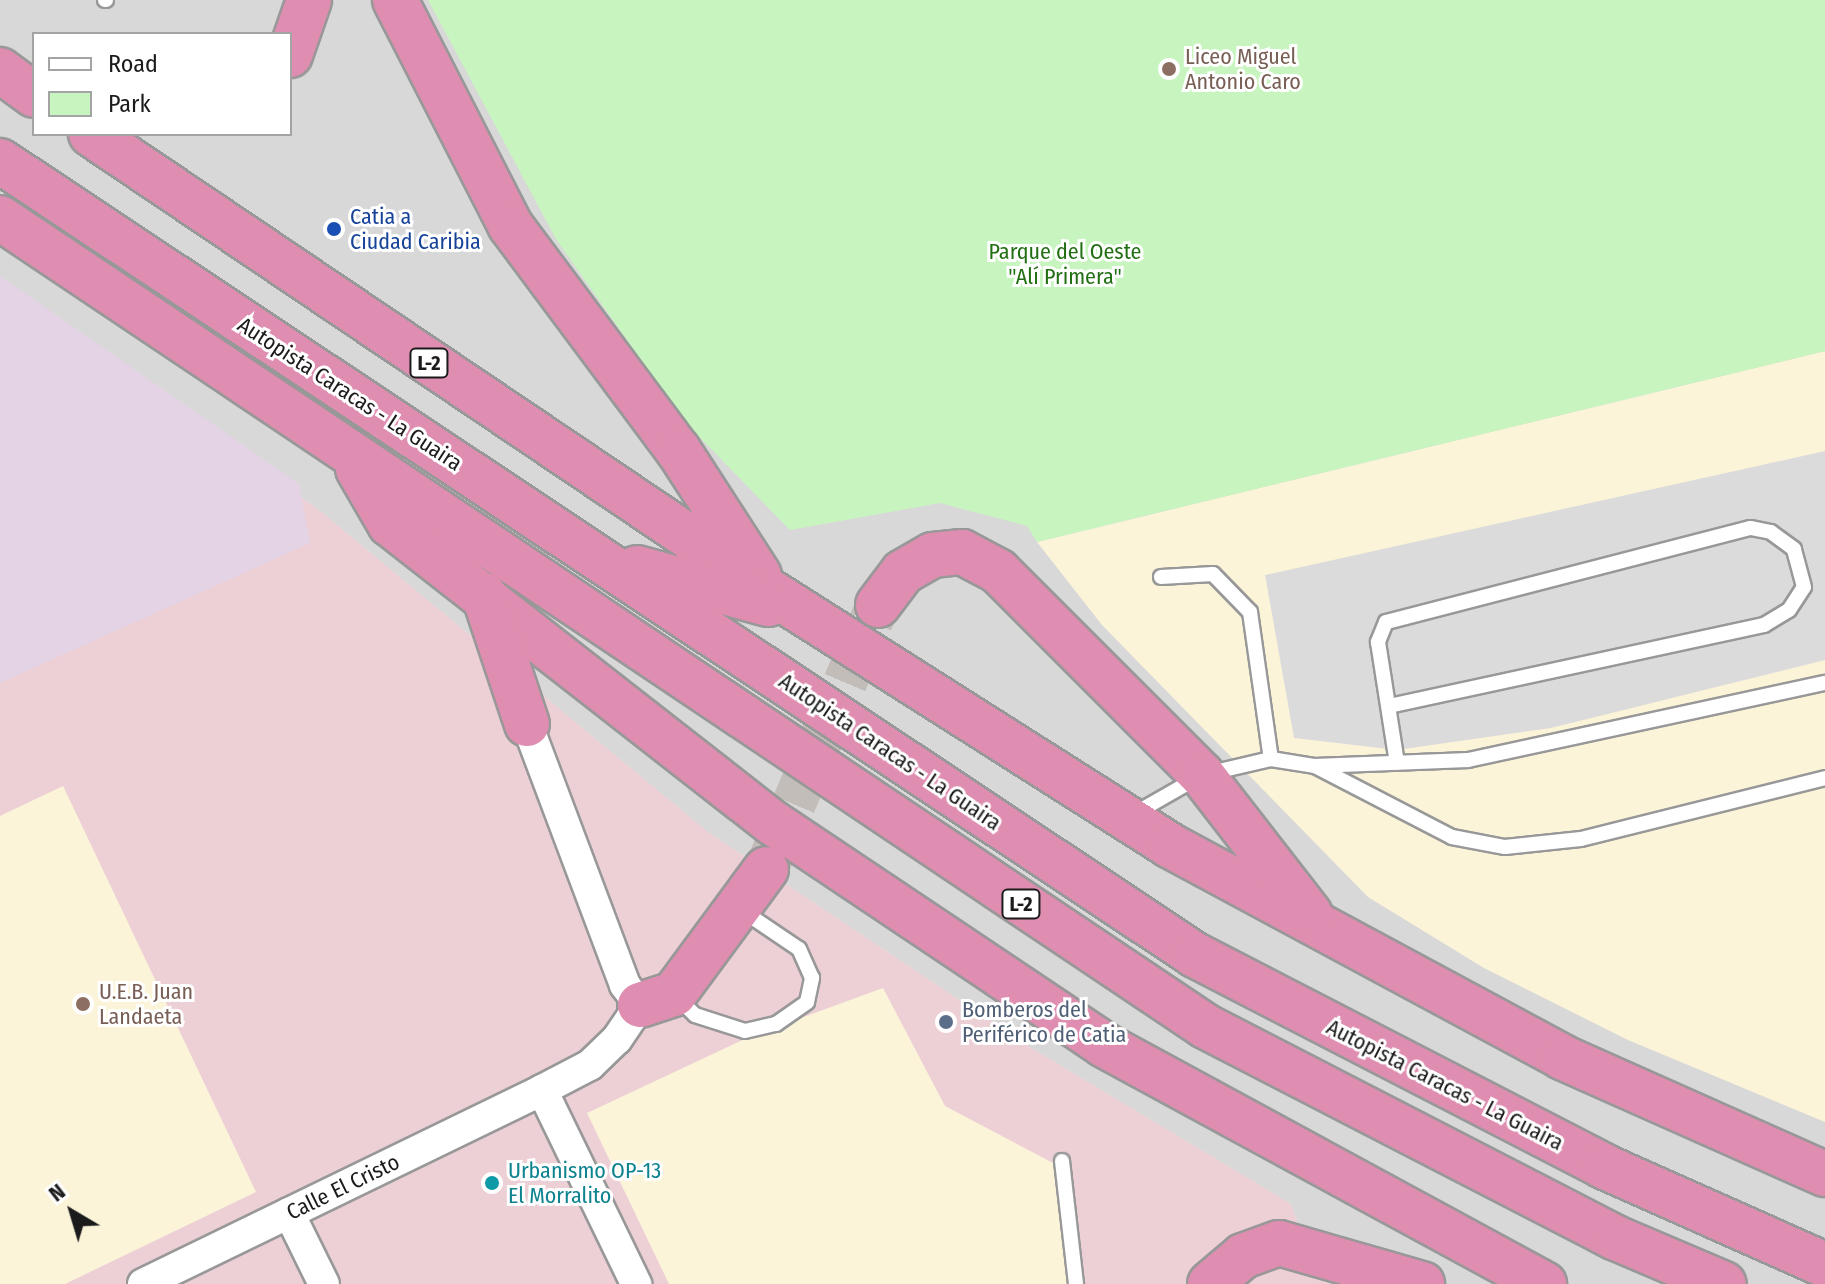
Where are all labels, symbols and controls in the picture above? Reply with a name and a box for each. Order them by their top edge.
legend [32,32,292,136]
place label: Liceo Miguel Antonio Caro [1185,43,1301,94]
text: Road [108,50,158,78]
marker: Liceo Miguel Antonio Caro [1160,60,1178,78]
text: Park [108,90,151,118]
place label: Catia a Ciudad Caribia [350,203,481,254]
marker: Catia a Ciudad Caribia [325,220,343,238]
park label: Parque del Oeste "Alí Primera" [989,238,1141,290]
street label: Autopista Caracas - La Guaira [233,312,467,476]
road number: L-2 [409,347,449,379]
street label: Autopista Caracas - La Guaira [774,668,1006,836]
road number: L-2 [1001,888,1041,920]
place label: U.E.B. Juan Landaeta [99,978,193,1030]
marker: U.E.B. Juan Landaeta [74,995,92,1013]
place label: Bomberos del Periférico de Catia [962,996,1126,1048]
marker: Bomberos del Periférico de Catia [937,1013,955,1031]
street label: Autopista Caracas - La Guaira [1322,1014,1568,1156]
street label: Calle El Cristo [282,1148,404,1226]
place label: Urbanismo OP-13 El Morralito [508,1157,661,1208]
north arrow [32,1172,112,1252]
marker: Urbanismo OP-13 El Morralito [483,1174,501,1192]
text: N [43,1178,70,1207]

